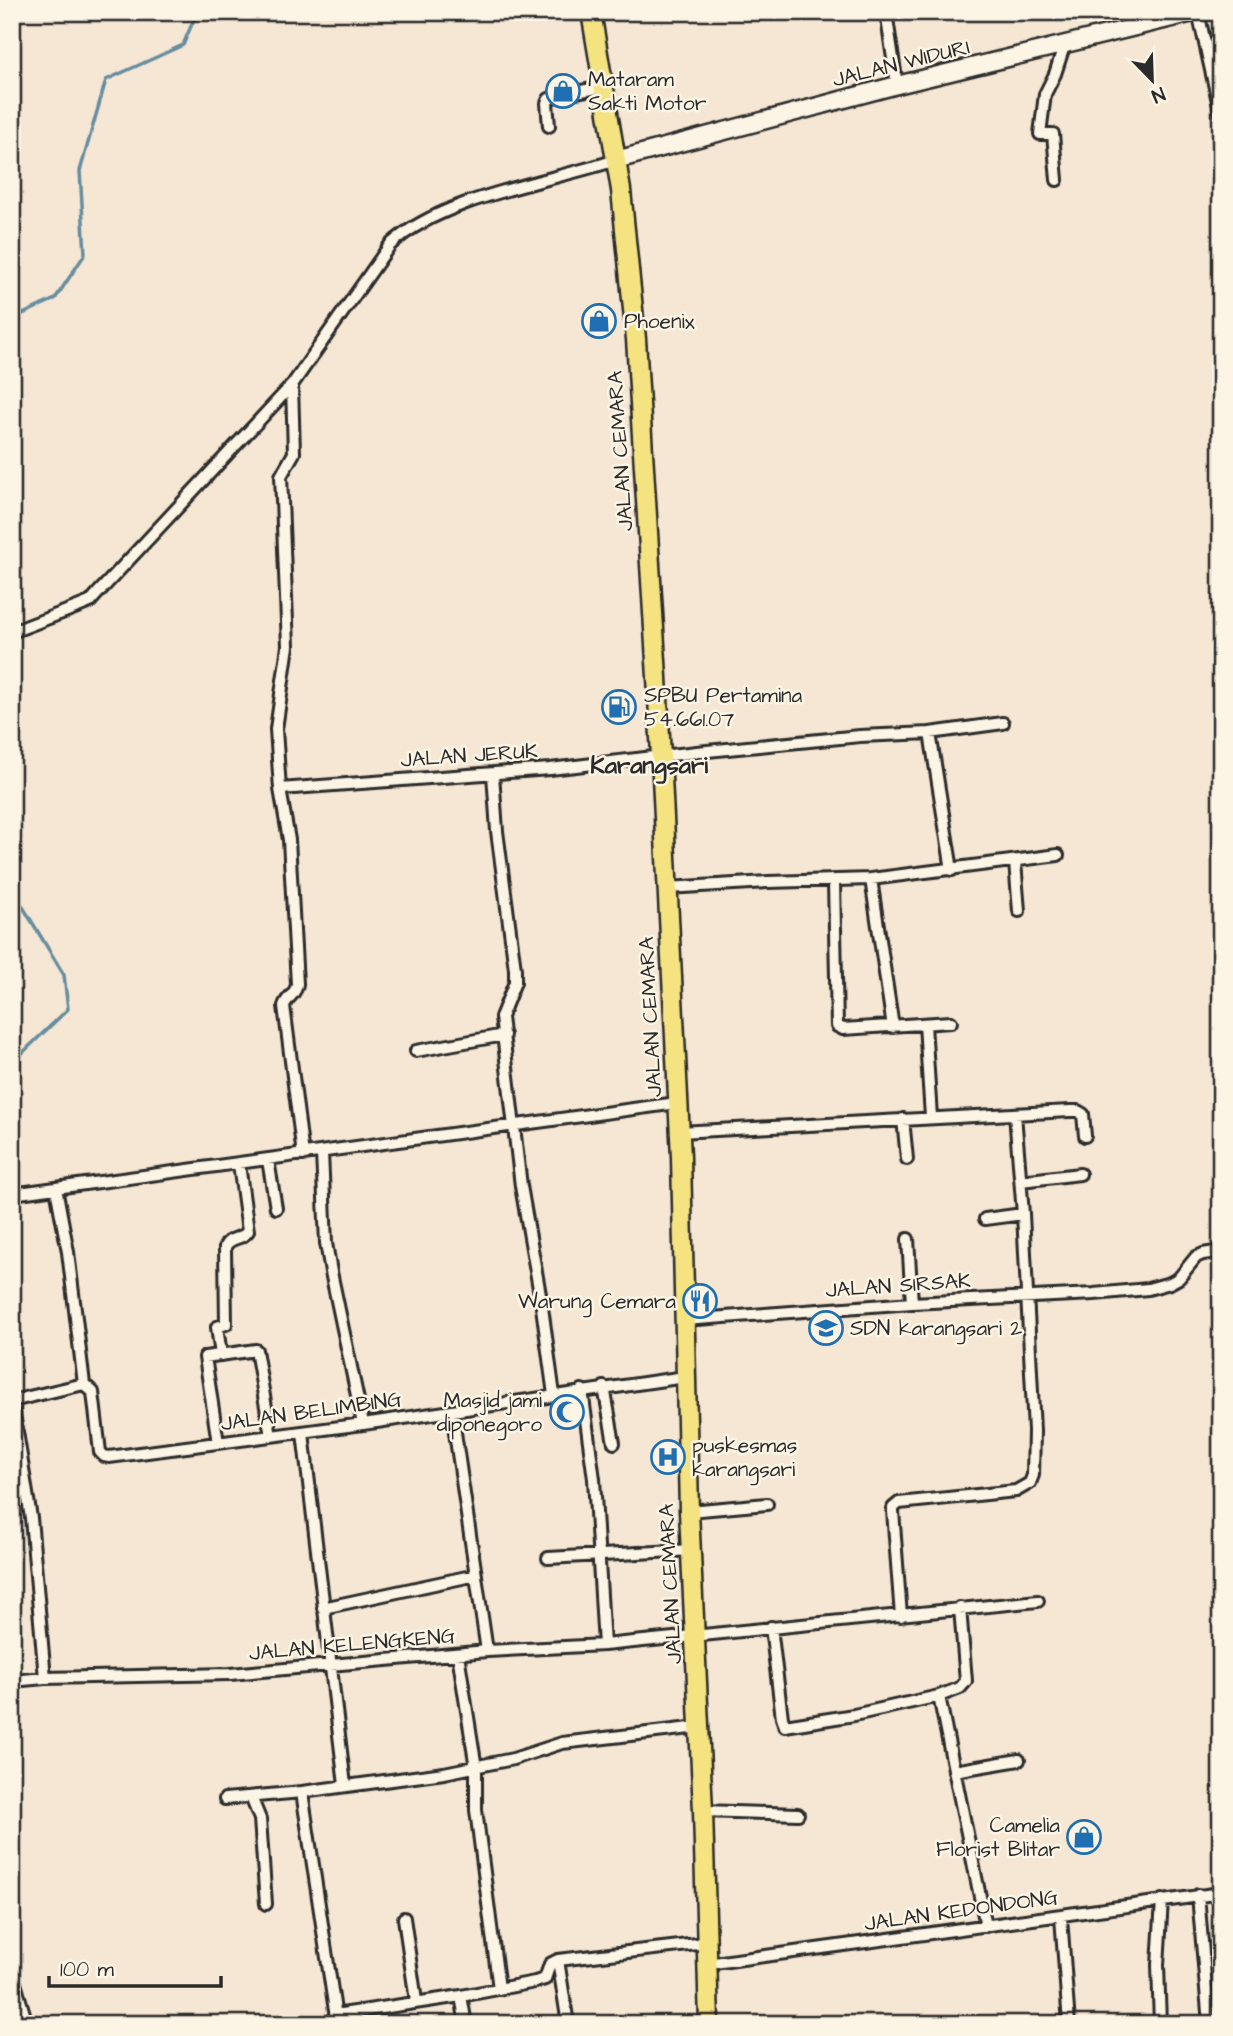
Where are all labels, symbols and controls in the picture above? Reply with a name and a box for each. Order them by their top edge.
street label: JALAN WIDURI [829,32,973,95]
north arrow [1118,46,1188,116]
place label: Mataram Sakti Motor [588,65,707,118]
shop icon: Mataram Sakti Motor [544,72,582,110]
text: N [1147,80,1169,109]
shop icon: Phoenix [580,302,618,340]
place label: Phoenix [624,307,695,336]
street label: JALAN CEMARA [600,369,641,532]
place label: SPBU Pertamina 54.661.07 [644,681,803,734]
fuel station icon: SPBU Pertamina 54.661.07 [600,688,638,726]
street label: JALAN JERUK [400,736,539,775]
district label: Karangsari [590,749,708,784]
street label: JALAN CEMARA [632,935,669,1098]
street label: JALAN SIRSAK [824,1266,972,1305]
restaurant icon: Warung Cemara [681,1282,719,1320]
place label: Warung Cemara [518,1287,676,1318]
school or university icon: SDN karangsari 2 [807,1309,845,1347]
place label: SDN karangsari 2 [850,1314,1022,1345]
street label: JALAN BELIMBING [219,1384,404,1439]
place label: Masjid jami diponegoro [437,1386,542,1441]
mosque icon: Masjid jami diponegoro [548,1393,586,1431]
place label: puskesmas karangsari [692,1431,797,1486]
hospital icon: puskesmas karangsari [649,1438,687,1476]
street label: JALAN CEMARA [652,1502,689,1665]
street label: JALAN KELENGKENG [248,1621,457,1668]
place label: Camelia Florist Blitar [936,1811,1060,1864]
shop icon: Camelia Florist Blitar [1065,1818,1103,1856]
street label: JALAN KEDONDONG [862,1882,1060,1938]
scale bar [49,1945,220,1989]
text: 100 m [60,1955,115,1984]

